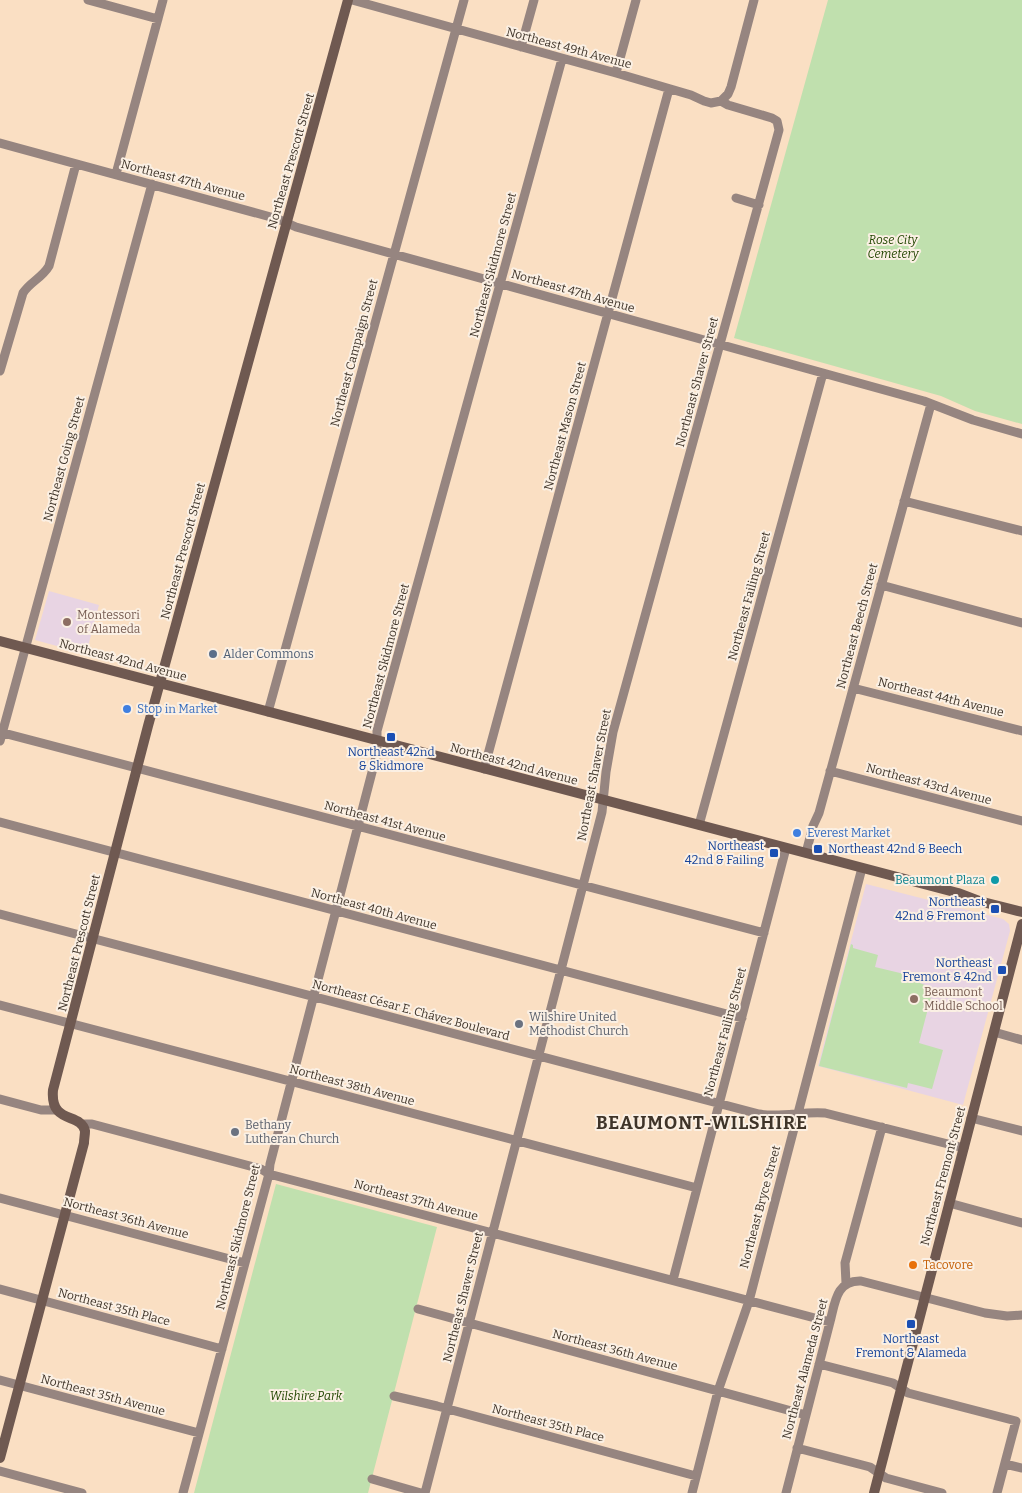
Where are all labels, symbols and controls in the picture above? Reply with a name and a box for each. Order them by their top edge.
street label: Northeast 49th Avenue [505,25,633,71]
street label: Northeast Prescott Street [265,91,317,231]
street label: Northeast 47th Avenue [119,157,247,203]
street label: Northeast Skidmore Street [467,190,519,339]
park label: Rose City Cemetery [867,233,920,261]
street label: Northeast 47th Avenue [510,267,636,315]
street label: Northeast Campaign Street [328,277,381,428]
street label: Northeast Shaver Street [673,315,721,449]
street label: Northeast Mason Street [541,360,589,492]
street label: Northeast Going Street [41,394,88,523]
street label: Northeast Prescott Street [158,480,208,621]
street label: Northeast Failing Street [725,529,773,662]
street label: Northeast Beech Street [834,561,881,690]
street label: Northeast Skidmore Street [360,581,412,730]
place label: Montessori of Alameda [77,608,141,636]
marker: Montessori of Alameda [61,616,73,628]
street label: Northeast 42nd Avenue [58,636,188,684]
place label: Alder Commons [223,647,314,661]
marker: Alder Commons [207,648,219,660]
street label: Northeast 44th Avenue [877,675,1005,719]
place label: Stop in Market [137,702,218,716]
marker: Stop in Market [121,703,133,715]
street label: Northeast Shaver Street [574,707,614,842]
marker: Northeast 42nd & Skidmore [385,731,397,743]
street label: Northeast 42nd Avenue [449,740,579,788]
place label: Northeast 42nd & Skidmore [347,745,435,773]
street label: Northeast 43rd Avenue [865,761,993,807]
street label: Northeast 41st Avenue [323,798,447,844]
place label: Everest Market [807,826,891,840]
marker: Everest Market [791,827,803,839]
place label: Northeast 42nd & Failing [685,839,765,867]
place label: Northeast 42nd & Beech [828,842,963,856]
marker: Northeast 42nd & Beech [812,843,824,855]
marker: Northeast 42nd & Failing [768,847,780,859]
street label: Northeast Prescott Street [55,872,103,1013]
place label: Beaumont Plaza [895,873,985,887]
marker: Beaumont Plaza [989,874,1001,886]
street label: Northeast 40th Avenue [310,885,438,933]
place label: Northeast 42nd & Fremont [895,895,986,923]
marker: Northeast 42nd & Fremont [989,903,1001,915]
place label: Northeast Fremont & 42nd [902,956,993,984]
marker: Northeast Fremont & 42nd [996,964,1008,976]
street label: Northeast Failing Street [701,965,749,1098]
street label: Northeast César E. Chávez Boulevard [311,977,511,1043]
place label: Beaumont Middle School [924,985,1003,1013]
marker: Beaumont Middle School [908,993,920,1005]
place label: Wilshire United Methodist Church [529,1010,629,1038]
marker: Wilshire United Methodist Church [513,1018,525,1030]
street label: Northeast 38th Avenue [288,1062,416,1108]
street label: Northeast Fremont Street [918,1104,969,1247]
district label: BEAUMONT-WILSHIRE [596,1112,808,1134]
place label: Bethany Lutheran Church [245,1118,340,1146]
marker: Bethany Lutheran Church [229,1126,241,1138]
street label: Northeast Bryce Street [737,1143,783,1270]
street label: Northeast Skidmore Street [213,1162,263,1311]
street label: Northeast 37th Avenue [352,1177,480,1223]
street label: Northeast 36th Avenue [62,1195,190,1241]
street label: Northeast Shaver Street [440,1230,486,1364]
place label: Tacovore [923,1258,973,1272]
marker: Tacovore [907,1259,919,1271]
street label: Northeast 35th Place [56,1285,172,1329]
street label: Northeast Alameda Street [779,1297,831,1441]
marker: Northeast Fremont & Alameda [905,1318,917,1330]
street label: Northeast 36th Avenue [551,1327,679,1373]
place label: Northeast Fremont & Alameda [855,1332,967,1360]
street label: Northeast 35th Avenue [39,1372,167,1418]
park label: Wilshire Park [270,1389,343,1403]
street label: Northeast 35th Place [490,1401,606,1445]

